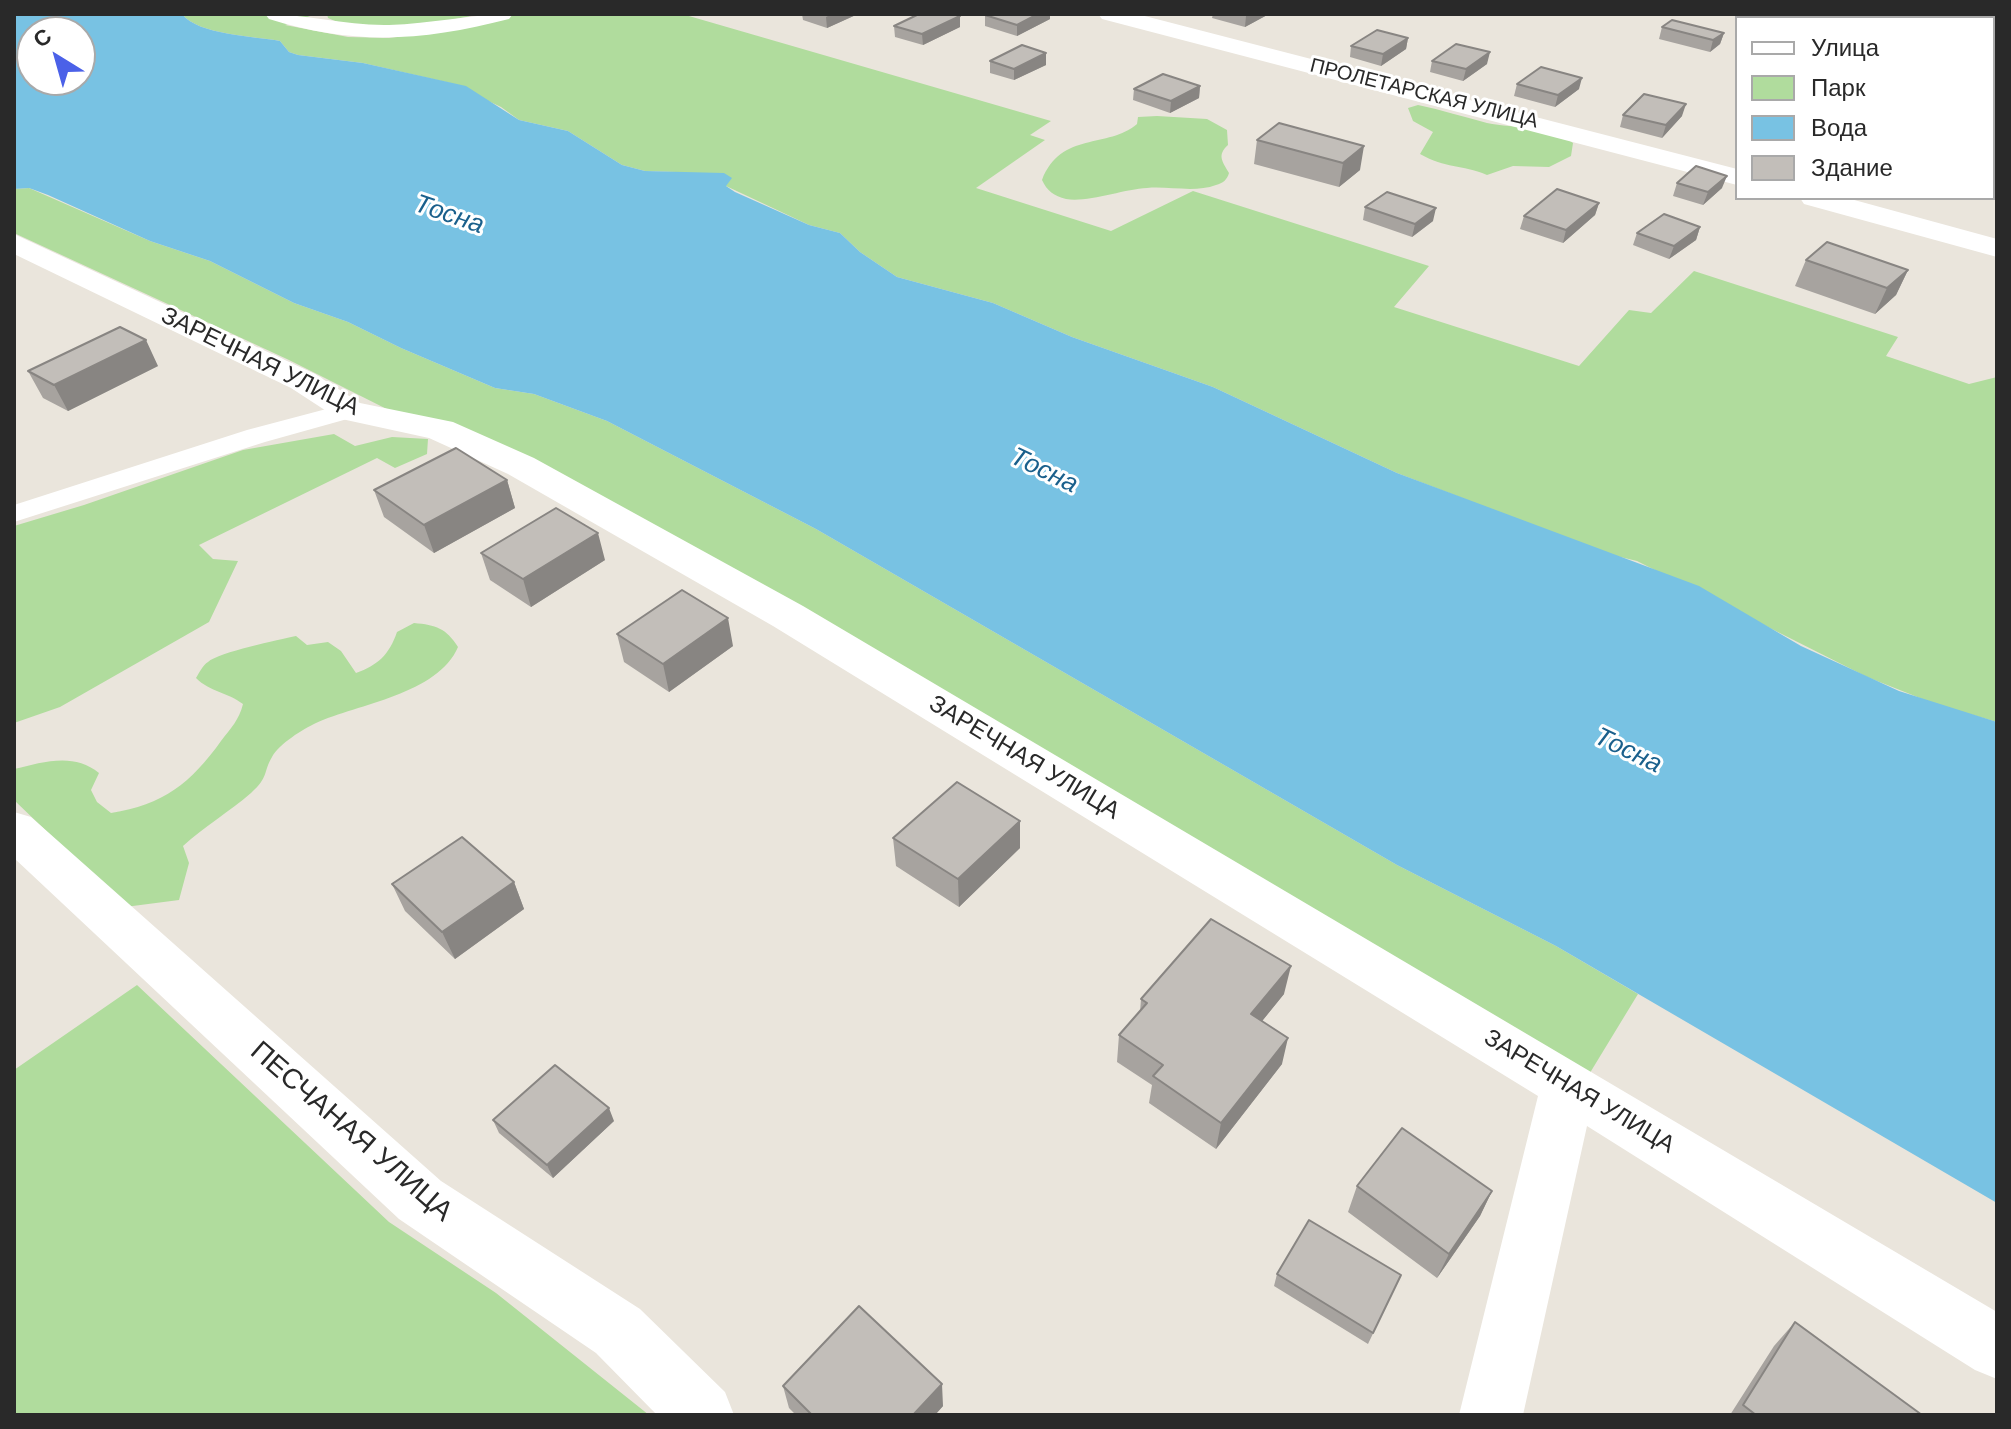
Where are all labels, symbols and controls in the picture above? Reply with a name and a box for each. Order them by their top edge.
north arrow [16,16,96,96]
legend [1735,16,1995,200]
text: С [29,23,56,53]
text: Улица [1811,34,1879,61]
street label: ПРОЛЕТАРСКАЯ УЛИЦА [1307,54,1541,134]
text: Парк [1811,74,1865,101]
text: Вода [1811,114,1867,141]
text: Здание [1811,154,1893,181]
water label: Тосна [410,189,488,241]
street label: ЗАРЕЧНАЯ УЛИЦА [156,301,364,423]
water label: Тосна [1005,441,1083,501]
street label: ЗАРЕЧНАЯ УЛИЦА [924,690,1124,826]
water label: Тосна [1589,721,1667,781]
street label: ЗАРЕЧНАЯ УЛИЦА [1479,1024,1679,1160]
street label: ПЕСЧАНАЯ УЛИЦА [243,1035,459,1229]

